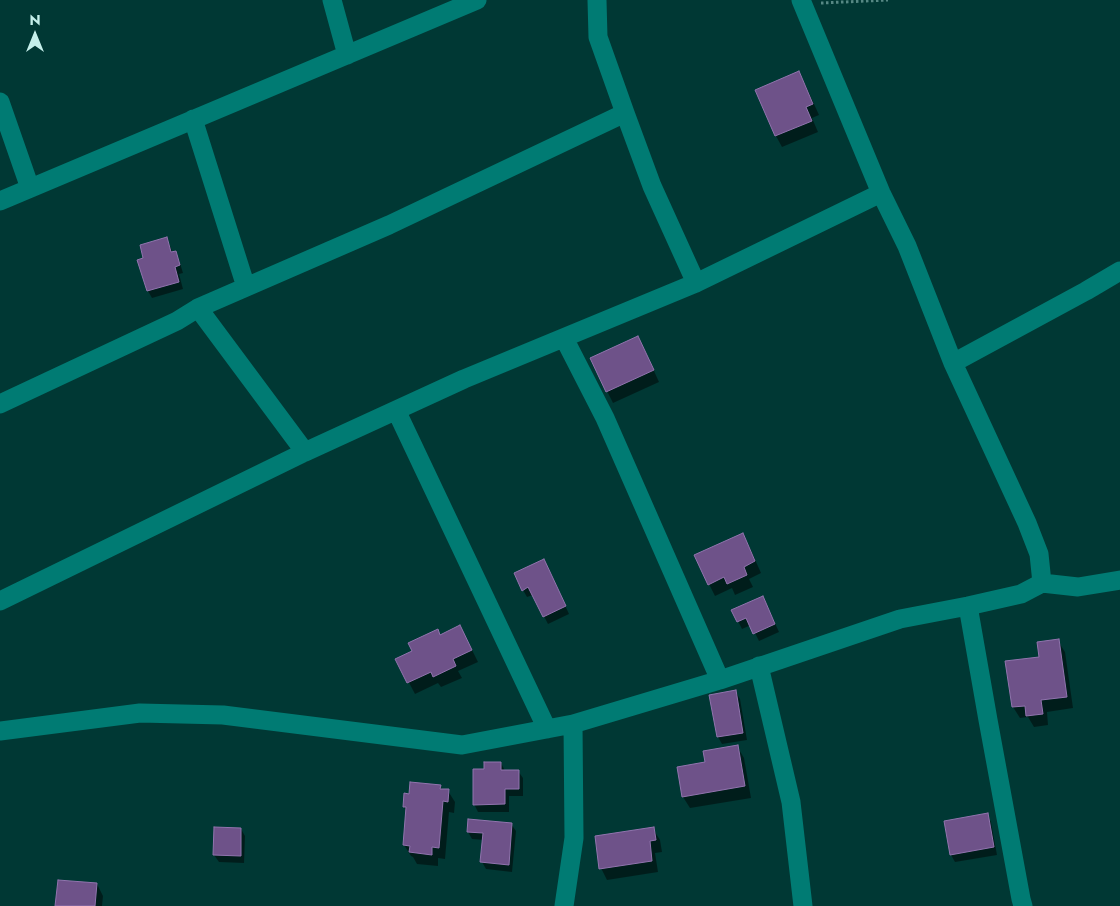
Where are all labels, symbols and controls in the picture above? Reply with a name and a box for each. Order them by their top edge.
north arrow [10,10,60,60]
text: N [29,10,41,30]

